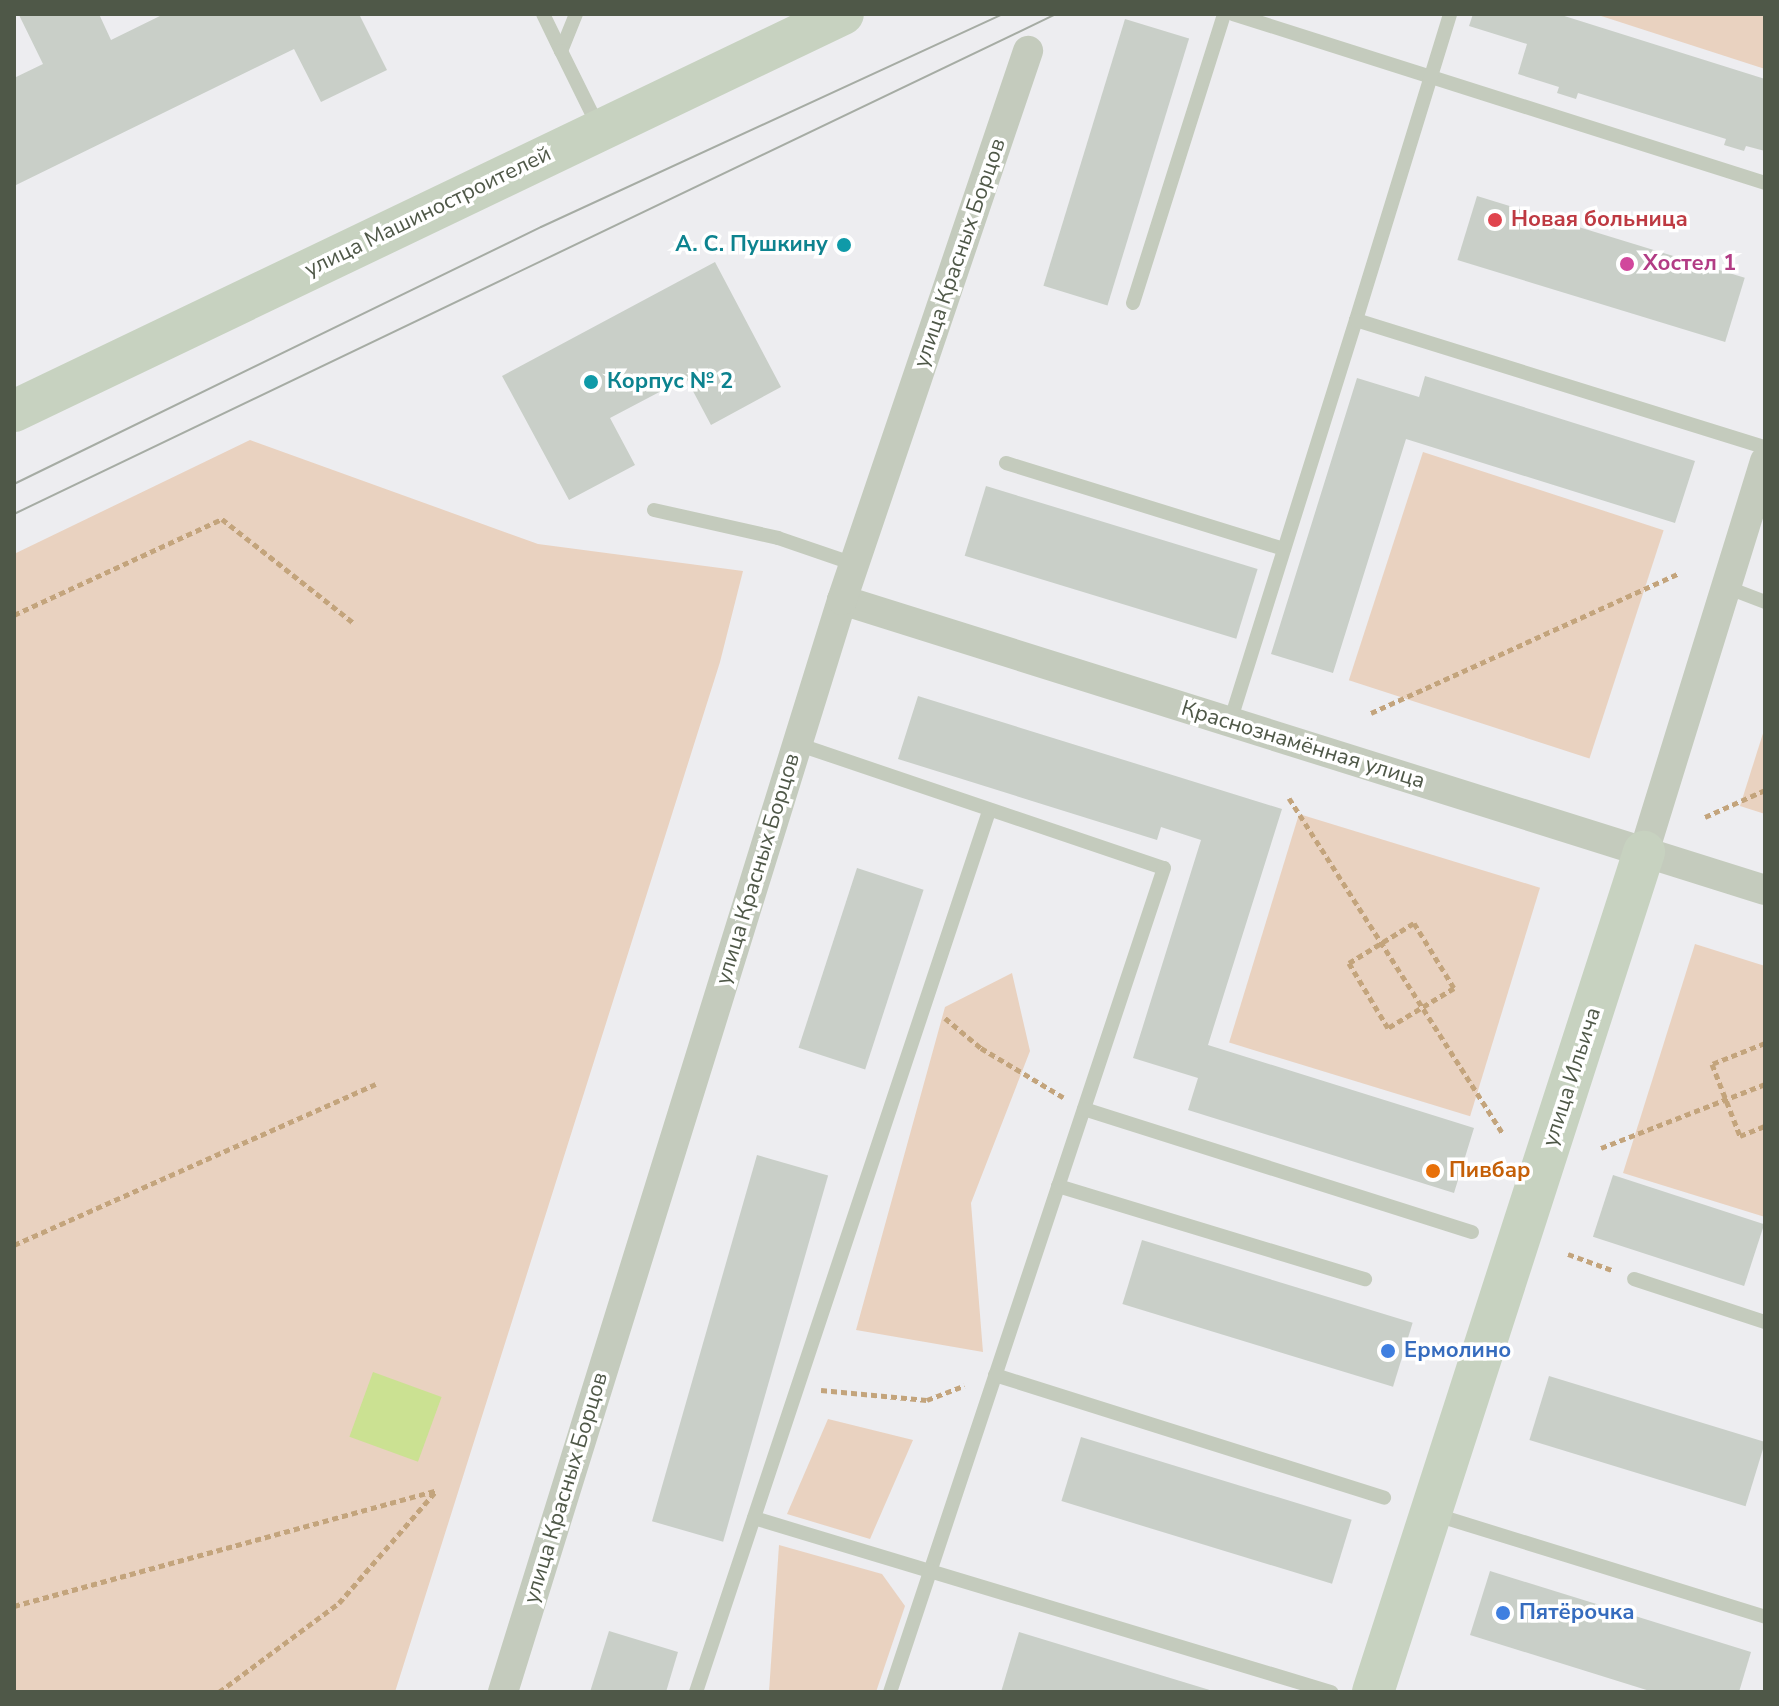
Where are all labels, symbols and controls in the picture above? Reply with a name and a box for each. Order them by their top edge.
street label: улица Красных Борцов [908,135,1012,371]
street label: улица Машиностроителей [300,141,556,283]
place label: Новая больница [1511,207,1688,233]
marker: Новая больница [1486,211,1504,229]
place label: А. С. Пушкину [675,232,828,258]
marker: А. С. Пушкину [835,236,853,254]
place label: Хостел 1 [1643,251,1736,277]
marker: Хостел 1 [1618,255,1636,273]
place label: Корпус № 2 [607,369,733,395]
marker: Корпус № 2 [582,373,600,391]
street label: Краснознамённая улица [1178,695,1428,795]
street label: улица Красных Борцов [710,750,806,988]
street label: улица Ильича [1537,1004,1607,1150]
place label: Пивбар [1449,1158,1530,1184]
marker: Пивбар [1424,1162,1442,1180]
place label: Ермолино [1404,1338,1511,1364]
marker: Ермолино [1379,1342,1397,1360]
street label: улица Красных Борцов [518,1369,614,1607]
place label: Пятёрочка [1519,1600,1634,1626]
marker: Пятёрочка [1494,1604,1512,1622]

